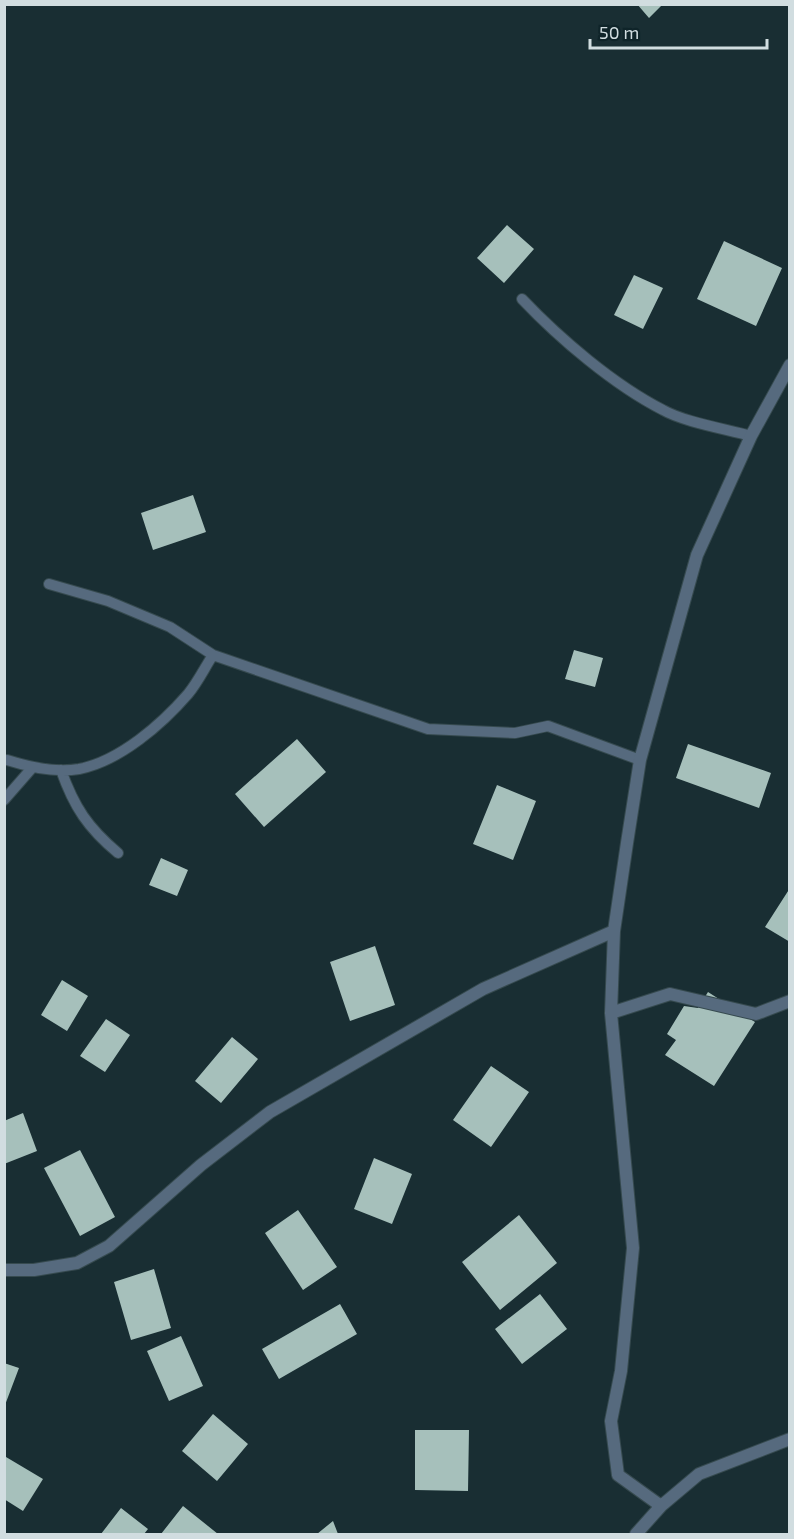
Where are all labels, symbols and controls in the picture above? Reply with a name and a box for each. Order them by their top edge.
scale bar [590,12,767,50]
text: 50 m [599,21,639,43]

